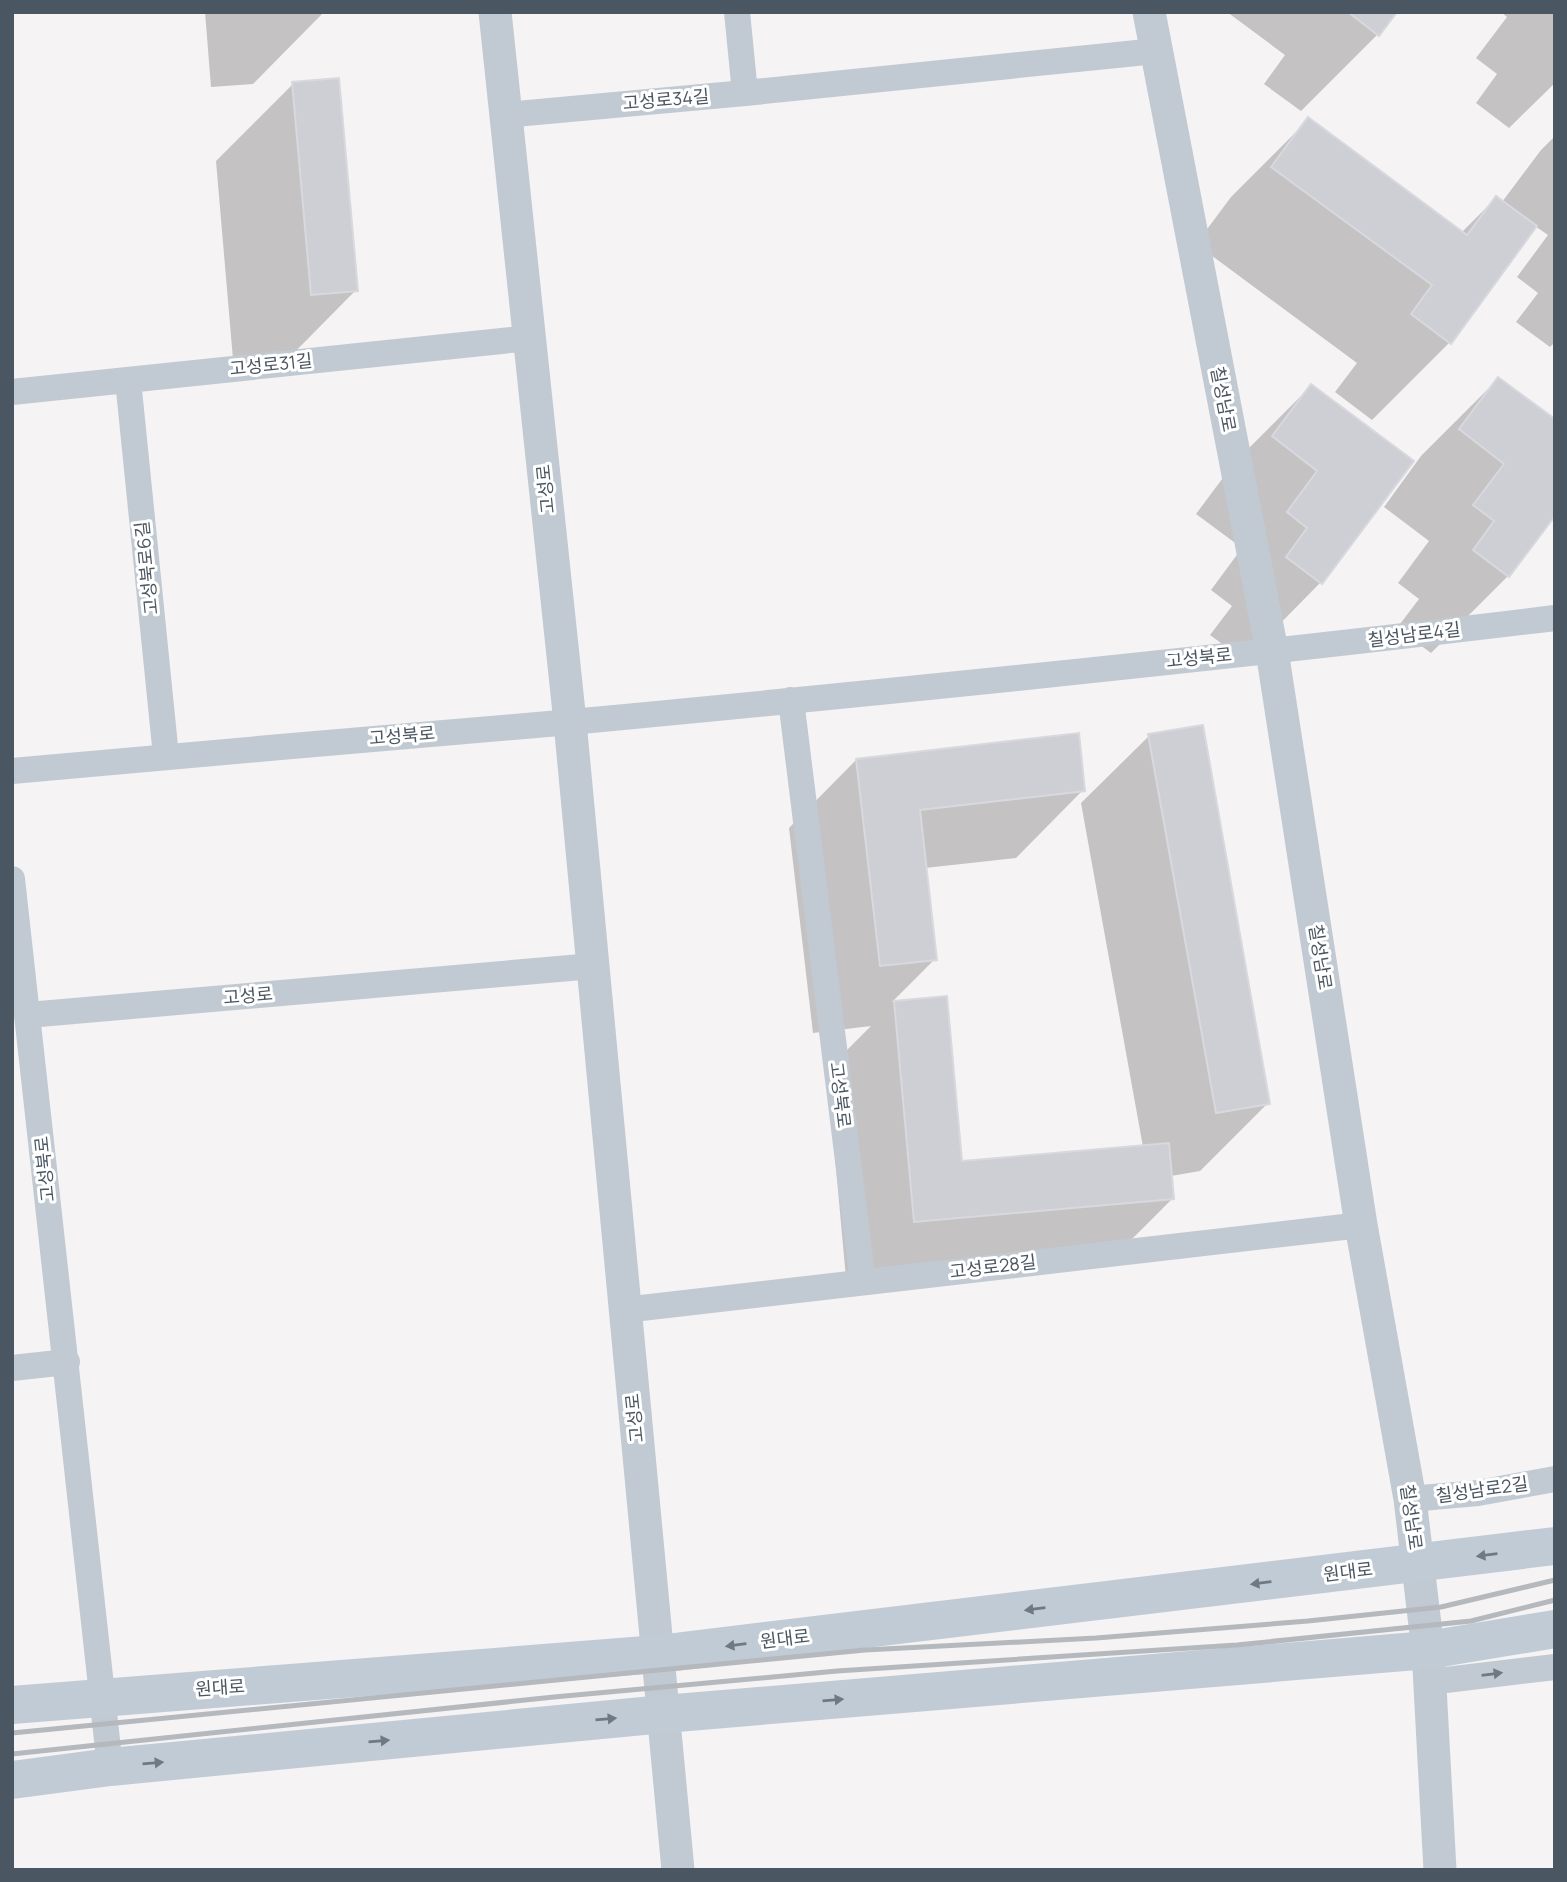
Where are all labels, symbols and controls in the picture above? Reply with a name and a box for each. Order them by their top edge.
street label: 고성로34길 [622,83,710,115]
street label: 고성로31길 [228,348,314,380]
street label: 칠성남로 [1206,364,1242,434]
street label: 고성로 [530,463,560,515]
street label: 고성북로6길 [129,520,163,616]
street label: 칠성남로4길 [1366,616,1462,652]
street label: 고성북로 [1165,642,1233,672]
street label: 고성북로 [368,720,436,750]
street label: 칠성남로 [1304,922,1338,991]
street label: 고성로 [222,981,274,1009]
street label: 고성북로 [825,1061,857,1129]
street label: 고성북로 [29,1135,59,1203]
street label: 고성로28길 [948,1249,1037,1283]
street label: 고성로 [619,1392,649,1444]
street label: 칠성남로2길 [1434,1471,1530,1507]
street label: 칠성남로 [1395,1482,1428,1551]
one-way arrow [1476,1550,1498,1561]
street label: 원대로 [1322,1556,1374,1586]
one-way arrow [1250,1577,1272,1588]
one-way arrow [1024,1604,1046,1615]
street label: 원대로 [759,1623,811,1653]
one-way arrow [725,1639,747,1650]
one-way arrow [1481,1669,1503,1680]
street label: 원대로 [194,1673,246,1701]
one-way arrow [822,1694,844,1705]
one-way arrow [595,1713,617,1724]
one-way arrow [369,1735,391,1746]
one-way arrow [142,1757,164,1768]

